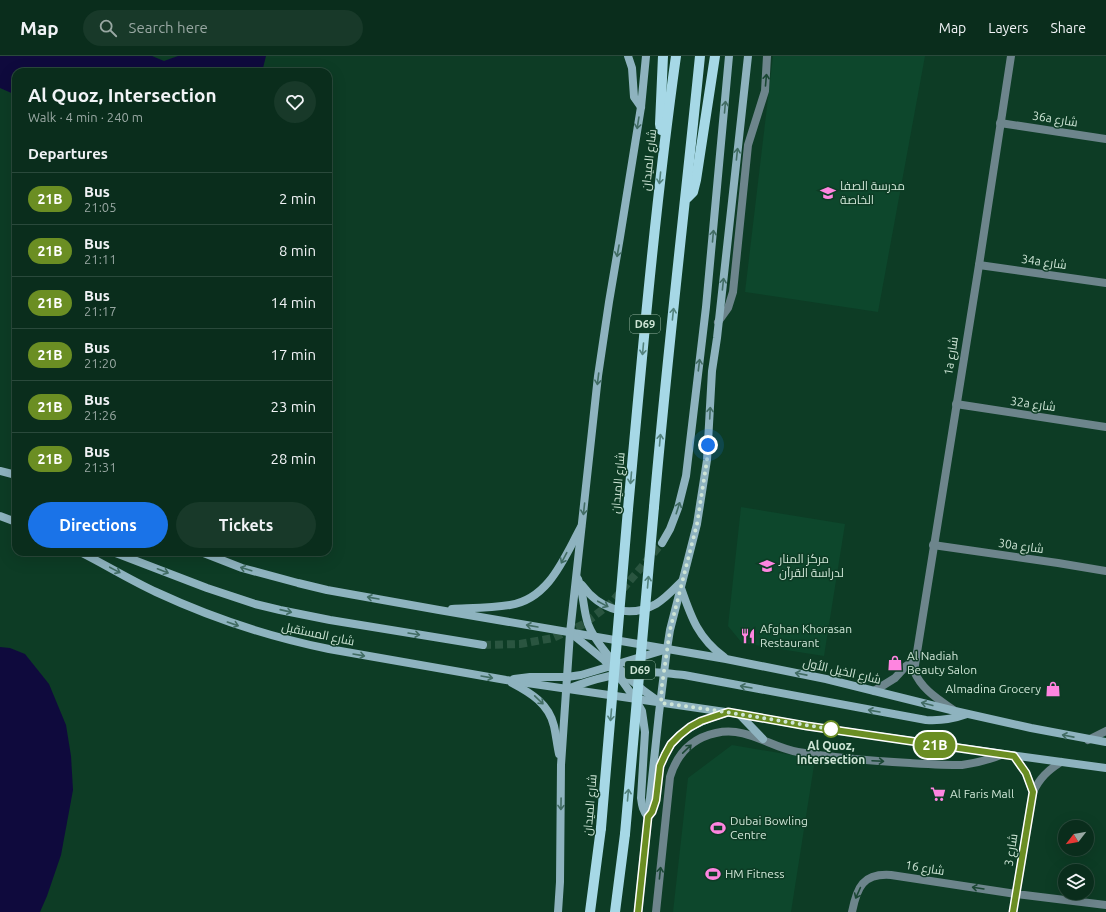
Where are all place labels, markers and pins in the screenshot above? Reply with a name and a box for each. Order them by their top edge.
place label: مدرسة الصفا الخاصة [840,179,905,206]
school or university icon: مدرسة الصفا الخاصة [819,184,837,202]
place label: مركز المنار لدراسة القرآن [778,552,844,580]
school or university icon: مركز المنار لدراسة القرآن [758,557,776,575]
place label: Afghan Khorasan Restaurant [760,622,852,649]
restaurant icon: Afghan Khorasan Restaurant [739,627,757,645]
place label: Al Nadiah Beauty Salon [907,649,977,676]
shop icon: Al Nadiah Beauty Salon [886,654,904,672]
shop icon: Almadina Grocery [1044,680,1062,698]
place label: Almadina Grocery [946,682,1041,695]
marker: Al Quoz, Intersection [822,720,840,738]
place label: Al Quoz, Intersection [797,739,865,766]
supermarket icon: Al Faris Mall [929,785,947,803]
place label: Al Faris Mall [950,787,1014,800]
place label: Dubai Bowling Centre [730,814,808,841]
sports icon: Dubai Bowling Centre [709,819,727,837]
sports icon: HM Fitness [704,865,722,883]
place label: HM Fitness [725,867,784,880]

